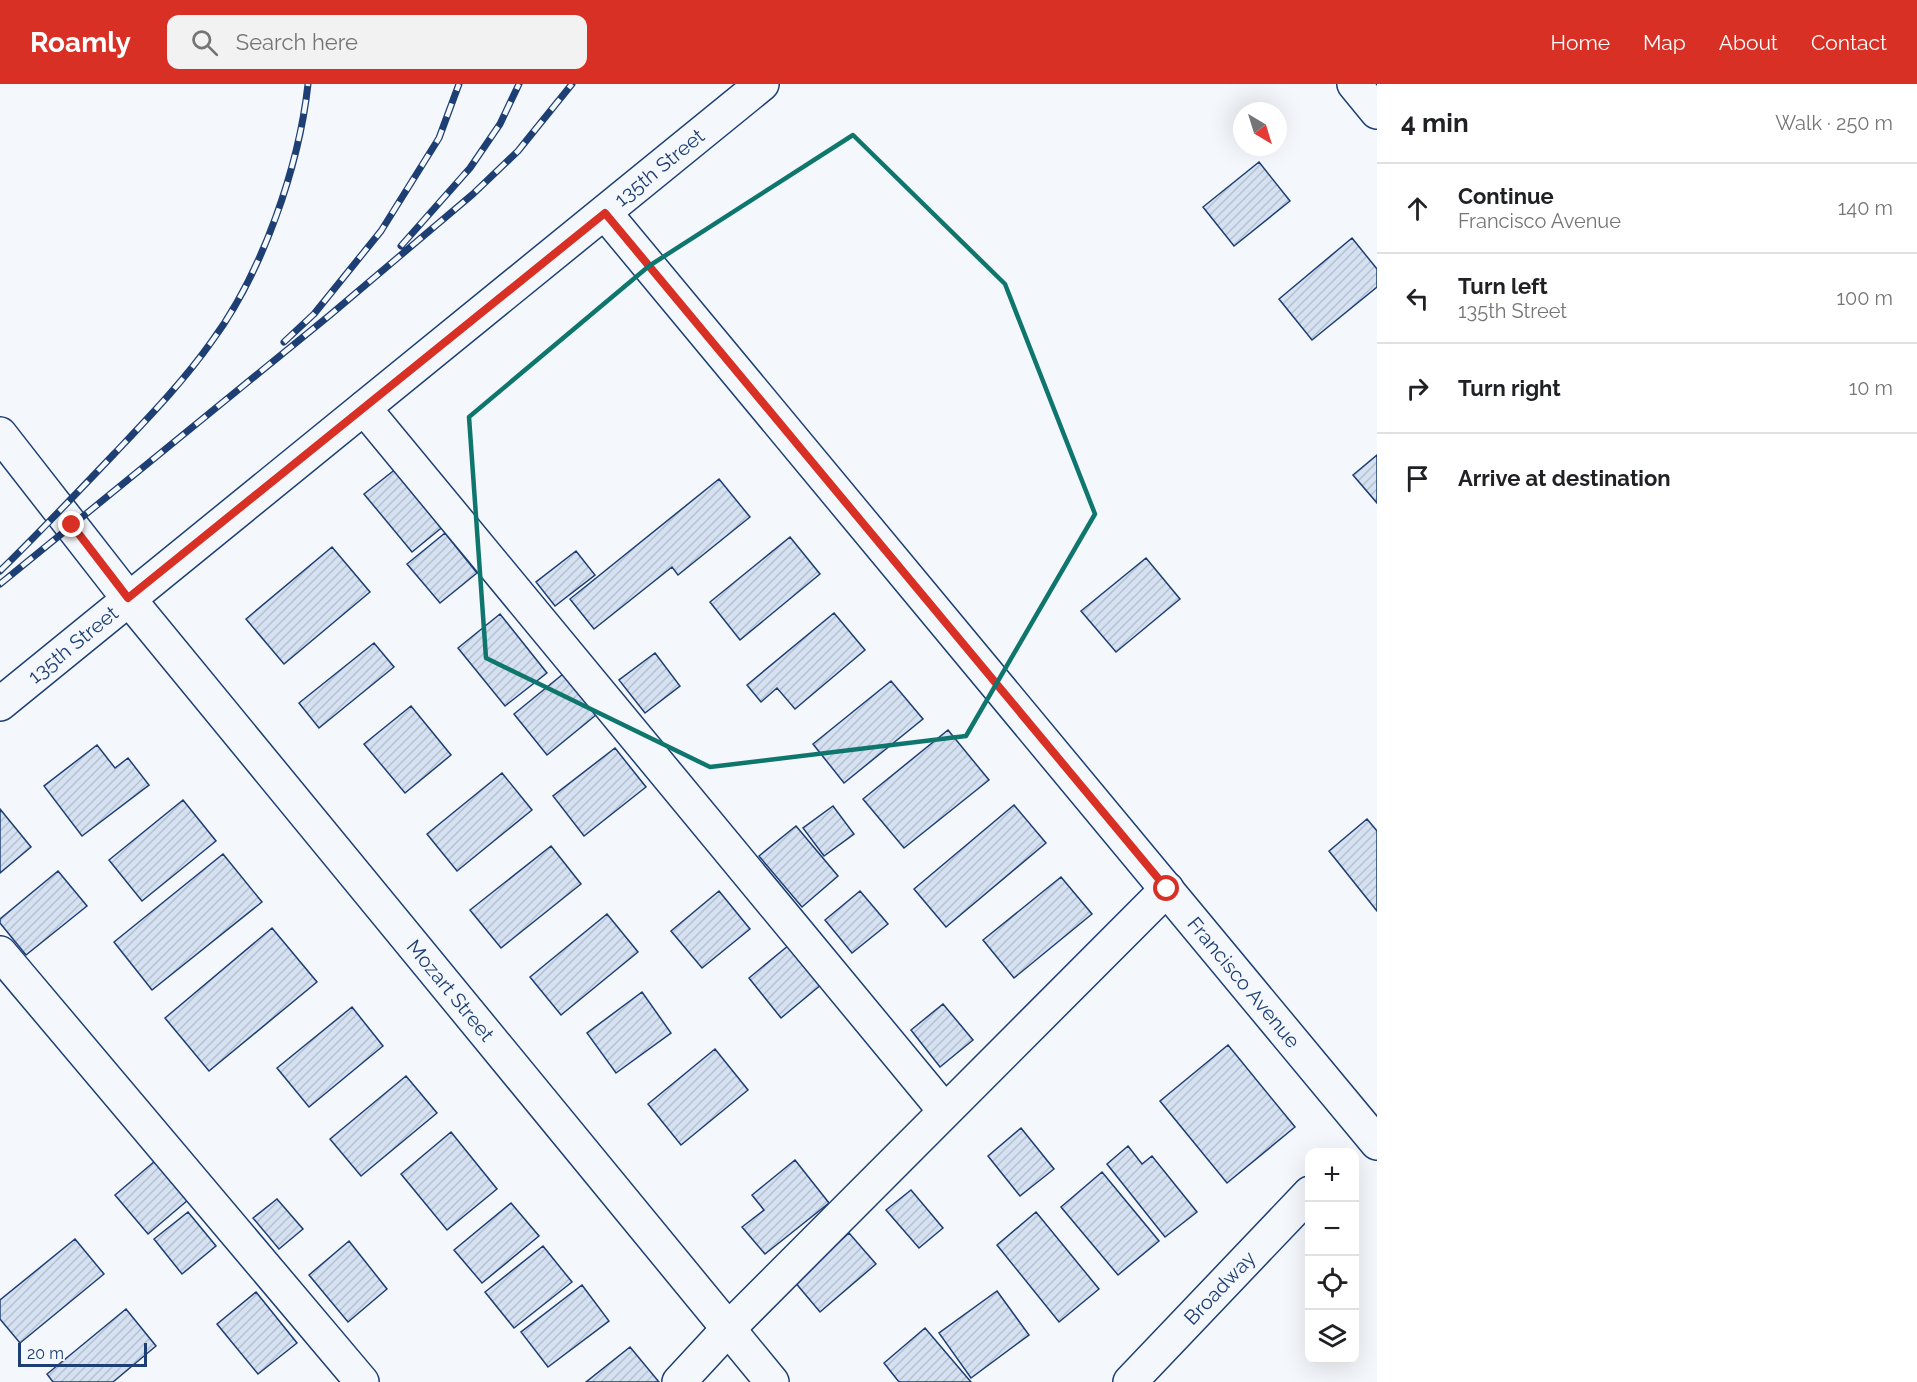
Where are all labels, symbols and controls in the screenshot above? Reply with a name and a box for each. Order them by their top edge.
search box [167,15,587,69]
text: Roamly [30,26,131,59]
icon: search [188,26,221,59]
text: Search here [236,29,358,55]
text: Home [1551,30,1610,55]
text: Map [1643,30,1686,55]
text: About [1719,30,1778,55]
text: Contact [1811,30,1887,55]
north arrow [1233,102,1287,156]
text: 4 min [1401,108,1469,138]
text: Walk · 250 m [1775,111,1893,135]
street label: 135th Street [609,124,709,211]
text: Continue [1458,183,1554,209]
icon: ahead [1401,192,1434,225]
text: 140 m [1838,196,1893,220]
text: Francisco Avenue [1458,209,1621,233]
text: Turn left [1458,273,1548,299]
icon: left [1401,282,1434,315]
text: 100 m [1836,286,1893,310]
text: 135th Street [1458,299,1567,323]
icon: right [1401,372,1434,405]
text: Turn right [1458,375,1561,401]
text: 10 m [1849,376,1893,400]
icon: arrive [1401,462,1434,495]
text: Arrive at destination [1458,465,1671,491]
route end [58,511,84,537]
street label: 135th Street [23,601,123,688]
route start [1153,875,1179,901]
street label: Francisco Avenue [1182,912,1305,1053]
street label: Mozart Street [402,935,499,1046]
map controls [1305,1148,1359,1364]
button: + [1305,1148,1359,1202]
button: − [1305,1202,1359,1256]
street label: Broadway [1179,1246,1260,1330]
button: locate [1305,1256,1359,1310]
button: layers [1305,1310,1359,1364]
scale bar [18,1340,147,1368]
text: 20 m [27,1344,64,1363]

